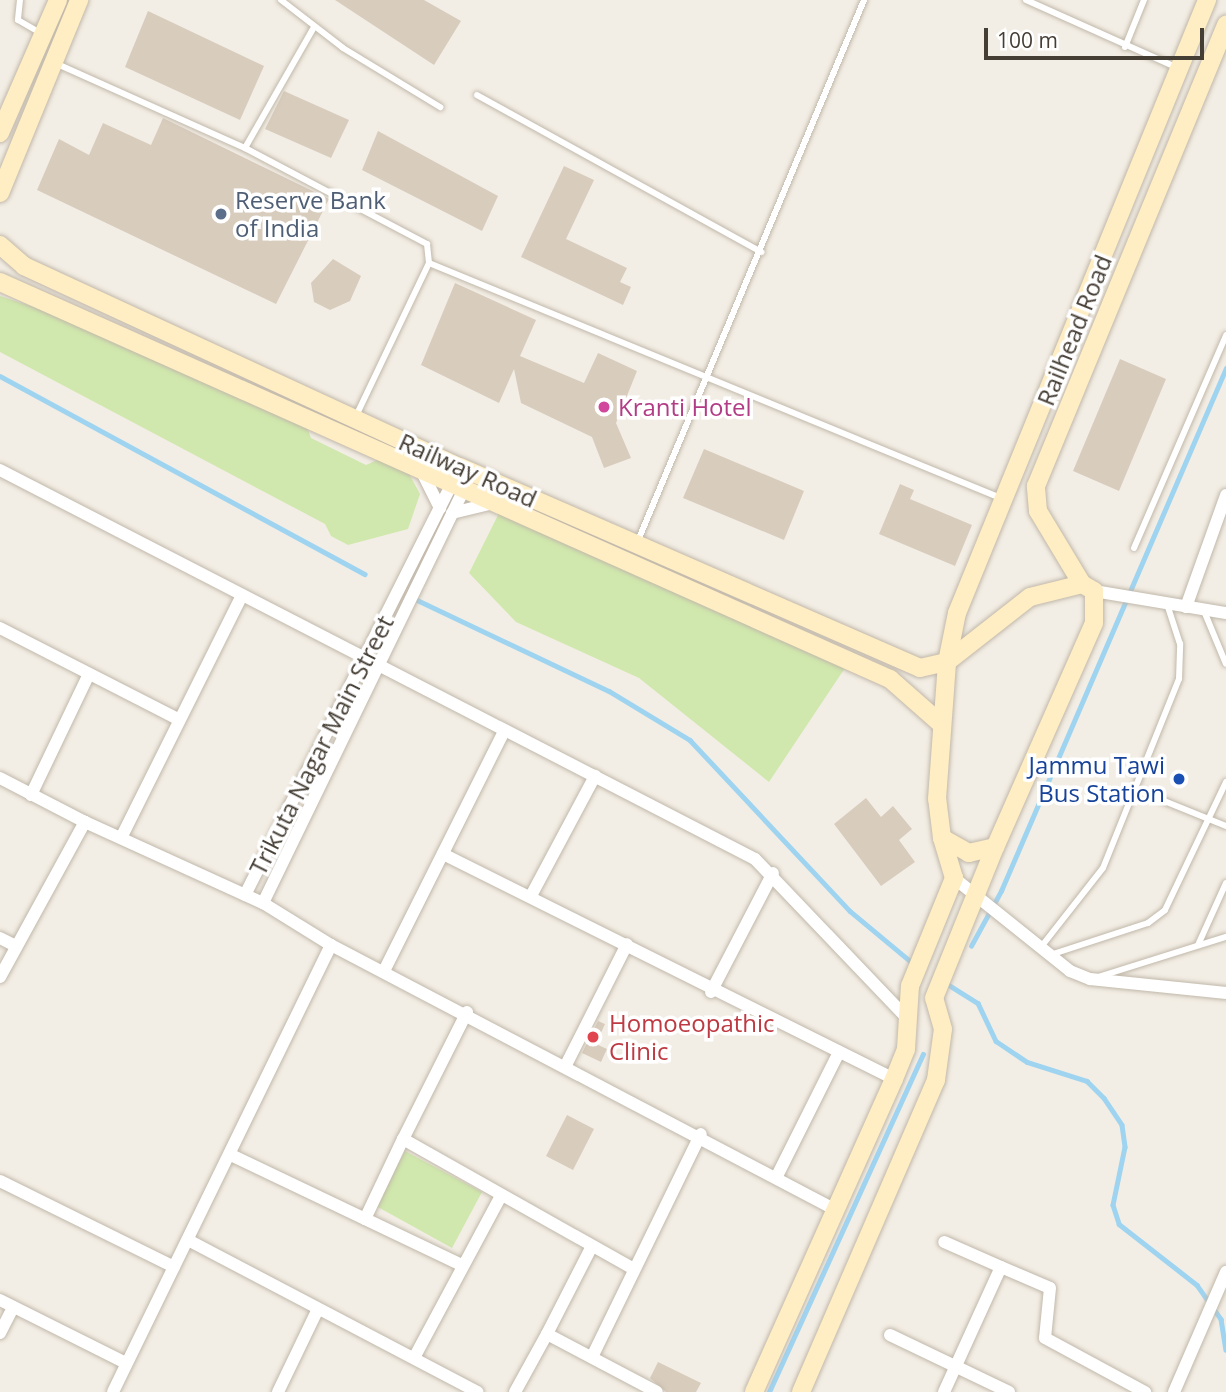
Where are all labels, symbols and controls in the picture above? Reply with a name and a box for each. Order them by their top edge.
scale bar [988,14,1208,58]
text: 100 m [997,26,1058,54]
place label: Reserve Bank of India [235,186,386,242]
marker: Reserve Bank of India [213,206,229,222]
street label: Railhead Road [1031,250,1117,410]
place label: Kranti Hotel [618,393,752,421]
marker: Kranti Hotel [596,399,612,415]
street label: Railway Road [395,427,541,513]
street label: Trikuta Nagar Main Street [243,610,399,880]
place label: Jammu Tawi Bus Station [1029,751,1165,807]
marker: Jammu Tawi Bus Station [1171,771,1187,787]
place label: Homoeopathic Clinic [609,1009,775,1065]
marker: Homoeopathic Clinic [583,1027,603,1047]

